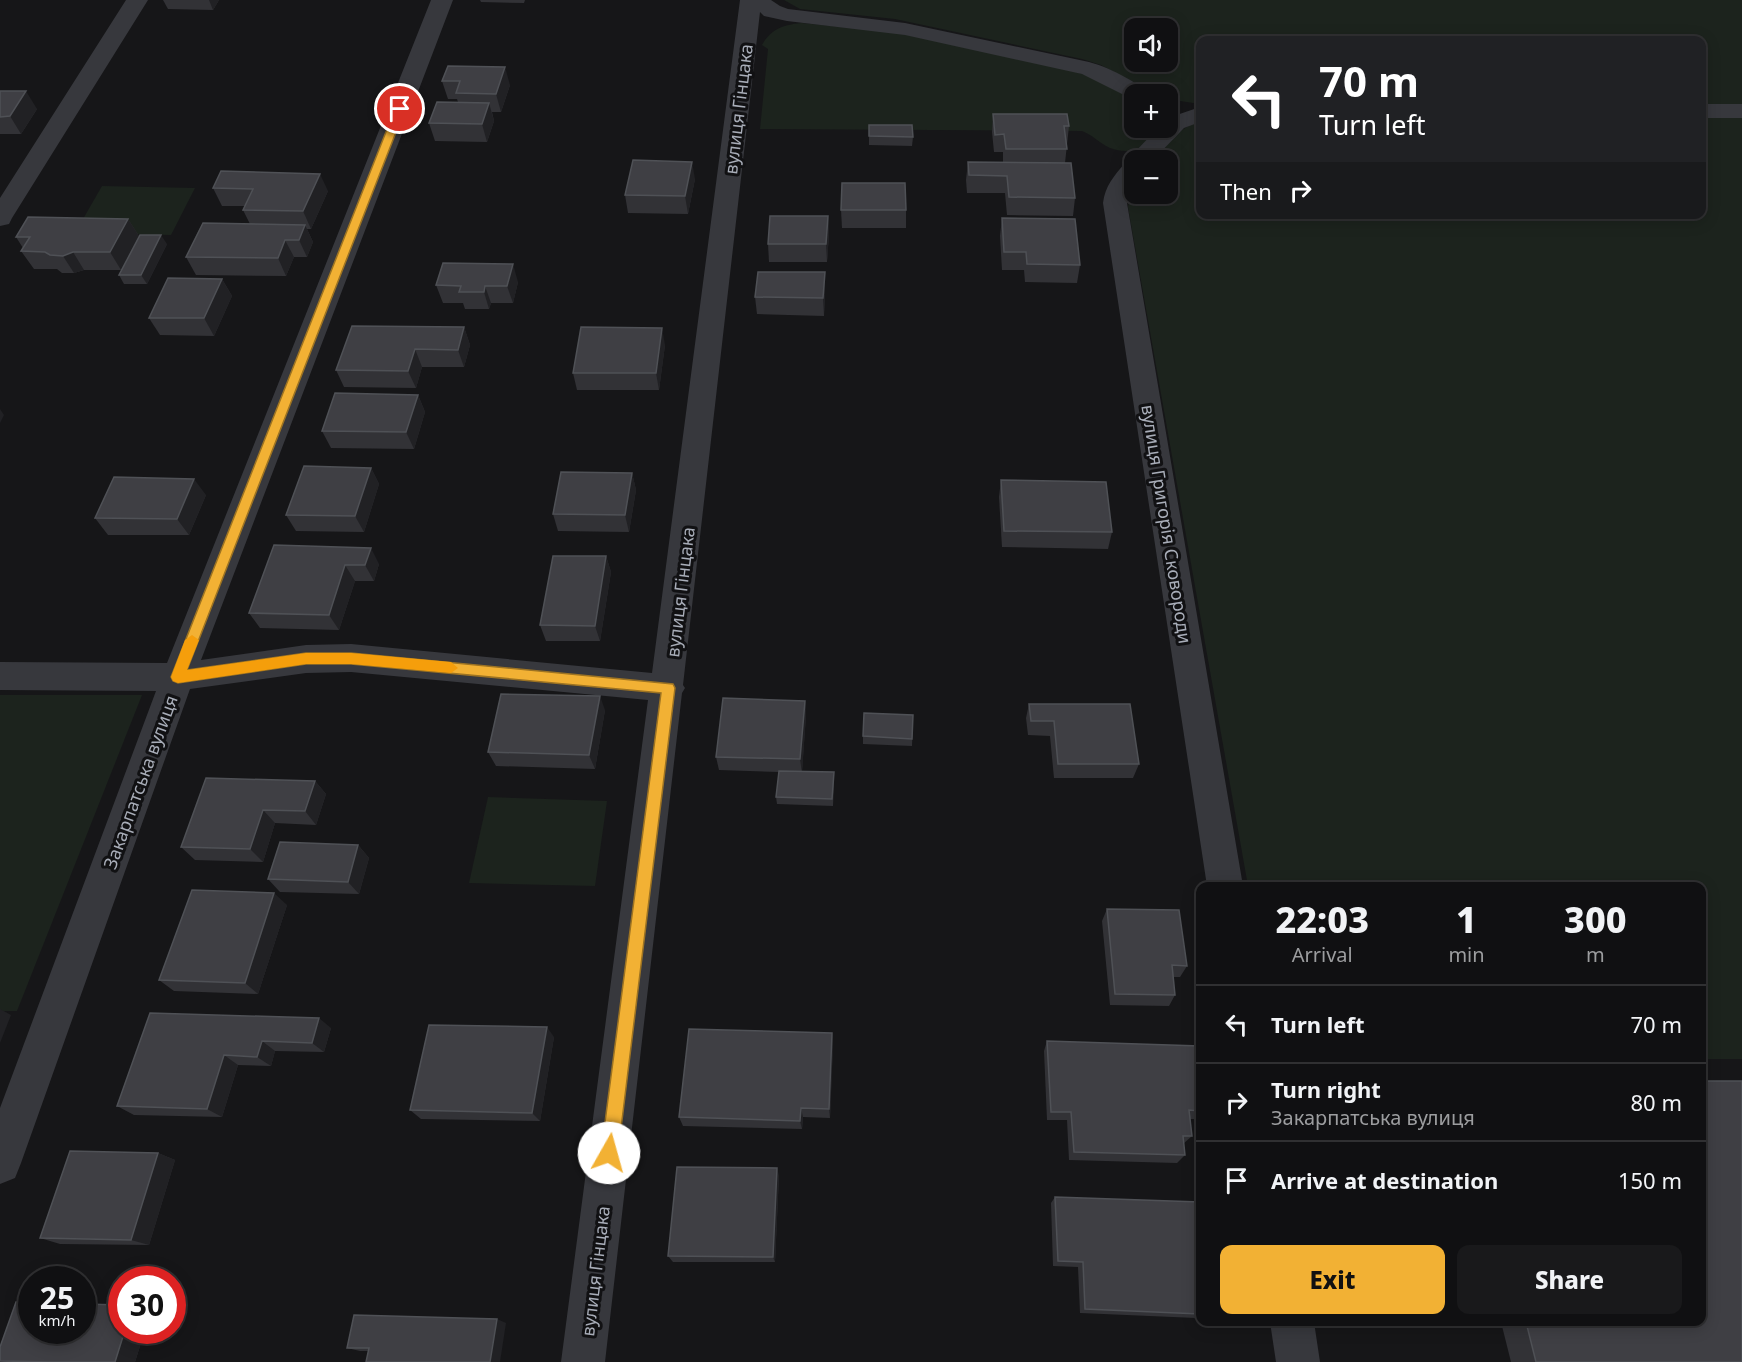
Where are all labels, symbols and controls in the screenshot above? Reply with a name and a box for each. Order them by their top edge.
map controls [1124,18,1178,204]
button: sound [1124,18,1178,72]
street label: вулиця Гінцака [718,42,758,176]
text: 70 m [1319,52,1419,109]
icon: left [1220,60,1298,138]
pin [374,83,425,134]
button: + [1124,84,1178,138]
icon: arrive [383,92,416,125]
text: Turn left [1319,106,1425,143]
button: − [1124,150,1178,204]
icon: right [1284,174,1317,207]
text: Then [1220,176,1272,206]
street label: вулиця Григорія Сковороди [1136,403,1198,645]
street label: вулиця Гінцака [660,525,700,659]
street label: Закарпатська вулиця [97,692,183,872]
text: 22:03 [1275,895,1369,944]
text: 1 [1456,895,1477,944]
text: 300 [1564,895,1627,944]
text: Arrival [1292,941,1353,968]
text: min [1448,941,1485,968]
text: m [1586,941,1605,968]
icon: left [1220,1008,1253,1041]
text: Turn left [1271,1009,1365,1039]
text: 70 m [1631,1009,1682,1039]
text: Turn right [1271,1074,1381,1104]
icon: right [1220,1086,1253,1119]
text: 80 m [1631,1087,1682,1117]
text: Закарпатська вулиця [1271,1104,1475,1131]
position arrow [577,1121,641,1185]
icon: arrive [1220,1164,1253,1197]
text: Arrive at destination [1271,1165,1498,1195]
text: 150 m [1618,1165,1682,1195]
street label: вулиця Гінцака [575,1204,615,1338]
button: Exit [1220,1245,1445,1314]
button: Share [1457,1245,1682,1314]
speed limit sign: 30 [108,1266,186,1344]
text: 25 [40,1277,74,1318]
text: km/h [39,1310,75,1330]

